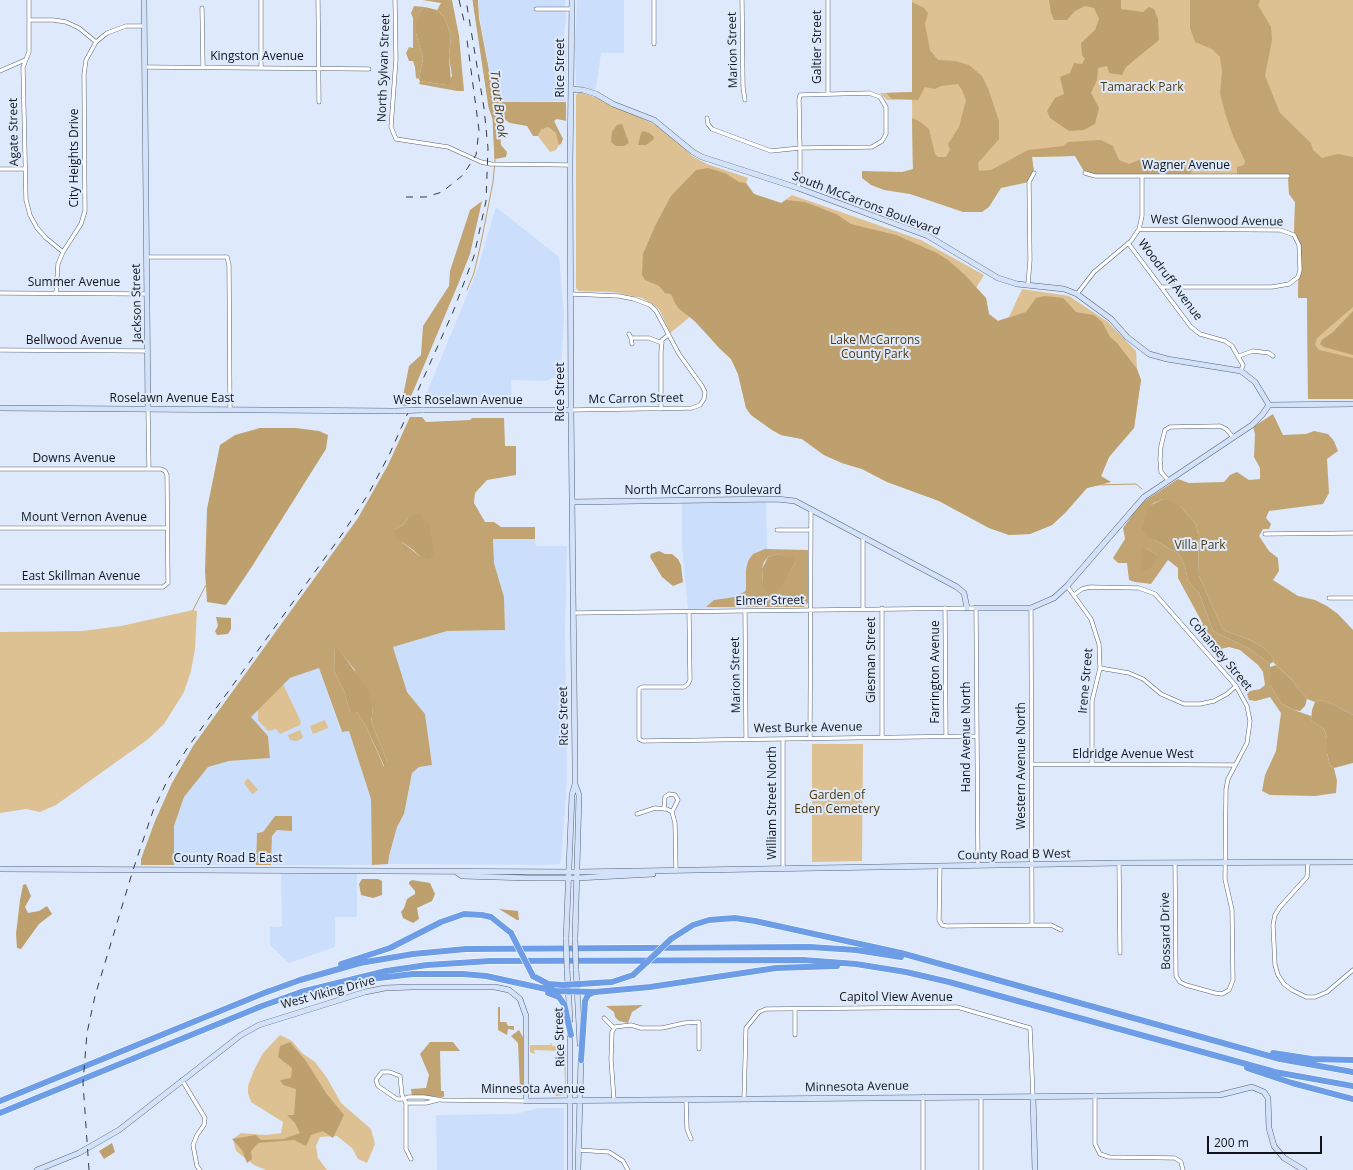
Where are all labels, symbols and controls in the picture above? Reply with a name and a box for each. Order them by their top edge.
street label: Galtier Street [811,10,825,84]
street label: Marion Street [725,12,741,88]
street label: North Sylvan Street [375,14,393,122]
street label: Rice Street [554,38,568,98]
street label: Kingston Avenue [210,50,304,64]
water label: Trout Brook [486,69,510,139]
park label: Tamarack Park [1101,81,1183,95]
street label: Agate Street [6,98,22,166]
street label: City Heights Drive [68,109,82,207]
street label: Wagner Avenue [1142,159,1230,173]
street label: South McCarrons Boulevard [790,169,942,239]
street label: West Glenwood Avenue [1151,213,1283,229]
street label: Woodruff Avenue [1135,236,1205,324]
street label: Jackson Street [129,263,145,343]
street label: Summer Avenue [28,276,120,290]
street label: Bellwood Avenue [26,334,122,348]
park label: Lake McCarrons County Park [830,334,920,362]
street label: Rice Street [554,362,568,422]
street label: Mc Carron Street [588,391,684,407]
street label: Roselawn Avenue East [110,392,234,406]
street label: West Roselawn Avenue [393,394,523,408]
street label: Downs Avenue [32,452,116,466]
street label: North McCarrons Boulevard [625,484,781,498]
street label: Mount Vernon Avenue [21,511,147,525]
park label: Villa Park [1174,539,1226,553]
street label: East Skillman Avenue [22,570,140,584]
street label: Elmer Street [735,593,805,609]
street label: Cohansey Street [1185,614,1255,694]
street label: Giesman Street [865,617,879,703]
street label: Farrington Avenue [929,620,943,724]
street label: Marion Street [728,637,744,713]
street label: Irene Street [1076,648,1096,714]
street label: Hand Avenue North [960,681,974,793]
street label: Rice Street [556,686,572,746]
street label: Western Avenue North [1015,702,1029,830]
street label: West Burke Avenue [753,720,863,736]
street label: William Street North [766,746,780,860]
street label: Eldridge Avenue West [1072,748,1194,762]
park label: Garden of Eden Cemetery [794,789,880,817]
street label: County Road B West [957,847,1071,863]
street label: County Road B East [174,852,282,866]
street label: Bossard Drive [1158,892,1174,970]
street label: West Viking Drive [279,974,377,1012]
street label: Capitol View Avenue [839,991,953,1005]
street label: Rice Street [552,1007,568,1067]
street label: Minnesota Avenue [805,1079,909,1095]
street label: Minnesota Avenue [481,1083,585,1097]
scale bar [1209,1128,1324,1154]
text: 200 m [1214,1134,1249,1151]

